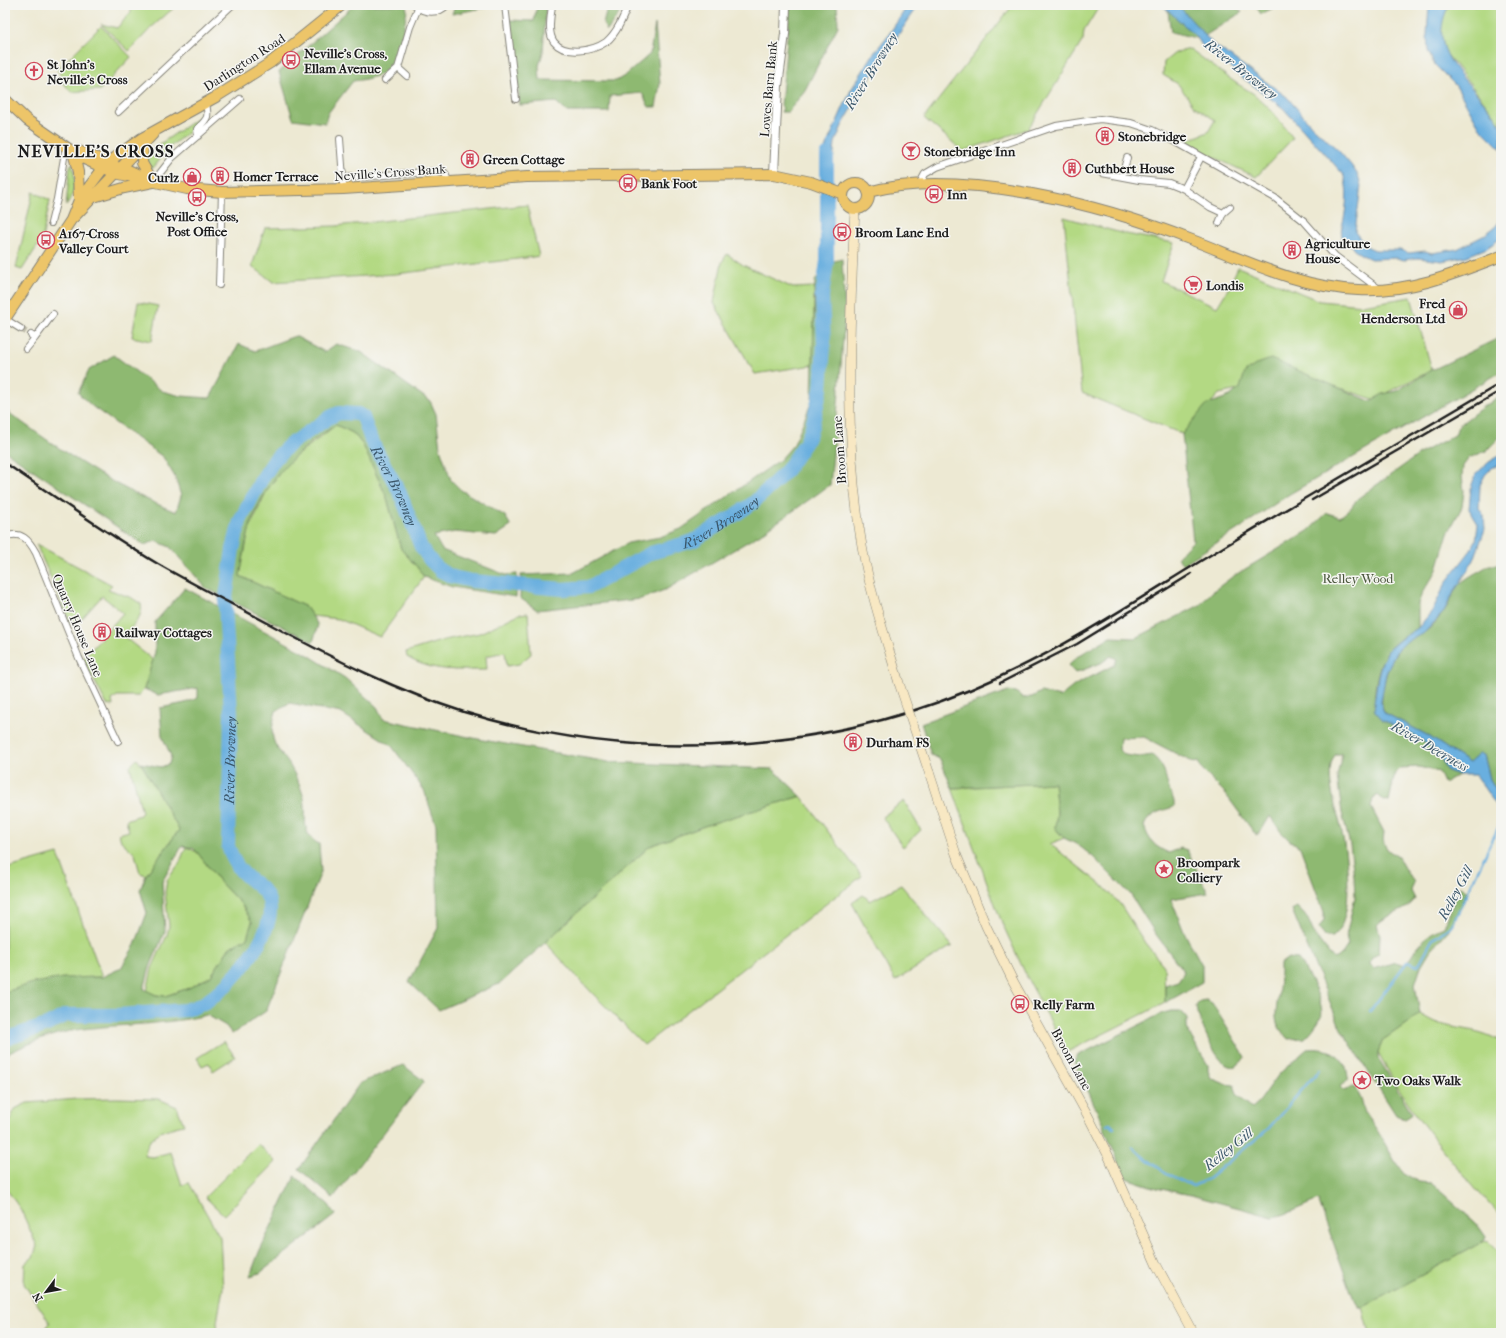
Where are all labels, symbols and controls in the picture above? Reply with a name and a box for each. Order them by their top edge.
water label: River Browney [841,29,902,114]
street label: Darlington Road [201,30,289,94]
water label: River Browney [1200,35,1281,104]
street label: Lowes Barn Bank [757,40,780,138]
place label: Neville's Cross, Ellam Avenue [304,46,387,76]
bus stop icon: Neville's Cross, Ellam Avenue [281,50,301,70]
place label: St John's Neville's Cross [47,57,128,87]
church icon: St John's Neville's Cross [24,61,44,81]
building icon: Stonebridge [1095,126,1115,146]
place label: Stonebridge [1118,129,1187,145]
district label: NEVILLE'S CROSS [17,141,175,161]
bar icon: Stonebridge Inn [901,141,921,161]
place label: Stonebridge Inn [924,144,1016,160]
building icon: Green Cottage [460,149,480,169]
place label: Green Cottage [483,152,565,168]
building icon: Cuthbert House [1062,158,1082,178]
street label: Neville's Cross Bank [334,161,447,184]
place label: Cuthbert House [1085,161,1175,176]
building icon: Homer Terrace [210,166,230,186]
shop icon: Curlz [182,167,202,187]
place label: Homer Terrace [233,169,319,184]
place label: Curlz [148,170,179,185]
bus stop icon: Bank Foot [618,173,638,193]
place label: Bank Foot [641,176,698,191]
bus stop icon: Inn [924,184,944,204]
bus stop icon: Neville's Cross, Post Office [187,187,207,207]
place label: Inn [947,187,968,202]
place label: Neville's Cross, Post Office [155,209,239,239]
bus stop icon: Broom Lane End [832,222,852,242]
place label: Broom Lane End [855,225,950,240]
place label: A167-Cross Valley Court [58,226,129,257]
bus stop icon: A167-Cross Valley Court [36,230,56,250]
place label: Agriculture House [1304,236,1371,266]
building icon: Agriculture House [1282,240,1302,260]
supermarket icon: Londis [1183,275,1203,295]
place label: Londis [1206,278,1244,293]
place label: Fred Henderson Ltd [1361,296,1446,326]
shop icon: Fred Henderson Ltd [1448,300,1468,320]
street label: Broom Lane [830,415,849,485]
water label: River Browney [366,442,420,530]
water label: River Browney [679,493,764,553]
park label: Relley Wood [1323,571,1394,586]
street label: Quarry House Lane [49,572,106,679]
building icon: Railway Cottages [92,622,112,642]
place label: Railway Cottages [115,625,212,641]
water label: River Browney [221,715,240,805]
water label: River Deerness [1387,717,1472,776]
building icon: Durham FS [843,732,863,752]
place label: Durham FS [866,735,930,750]
place label: Broompark Colliery [1177,855,1241,886]
place icon: Broompark Colliery [1154,859,1174,879]
water label: Relley Gill [1434,862,1477,924]
bus stop icon: Relly Farm [1010,994,1030,1014]
place label: Relly Farm [1033,997,1095,1013]
street label: Broom Lane [1048,1026,1095,1093]
place icon: Two Oaks Walk [1352,1070,1372,1090]
place label: Two Oaks Walk [1374,1073,1462,1088]
water label: Relley Gill [1200,1123,1258,1175]
north arrow [26,1272,66,1312]
text: N [30,1290,46,1304]

